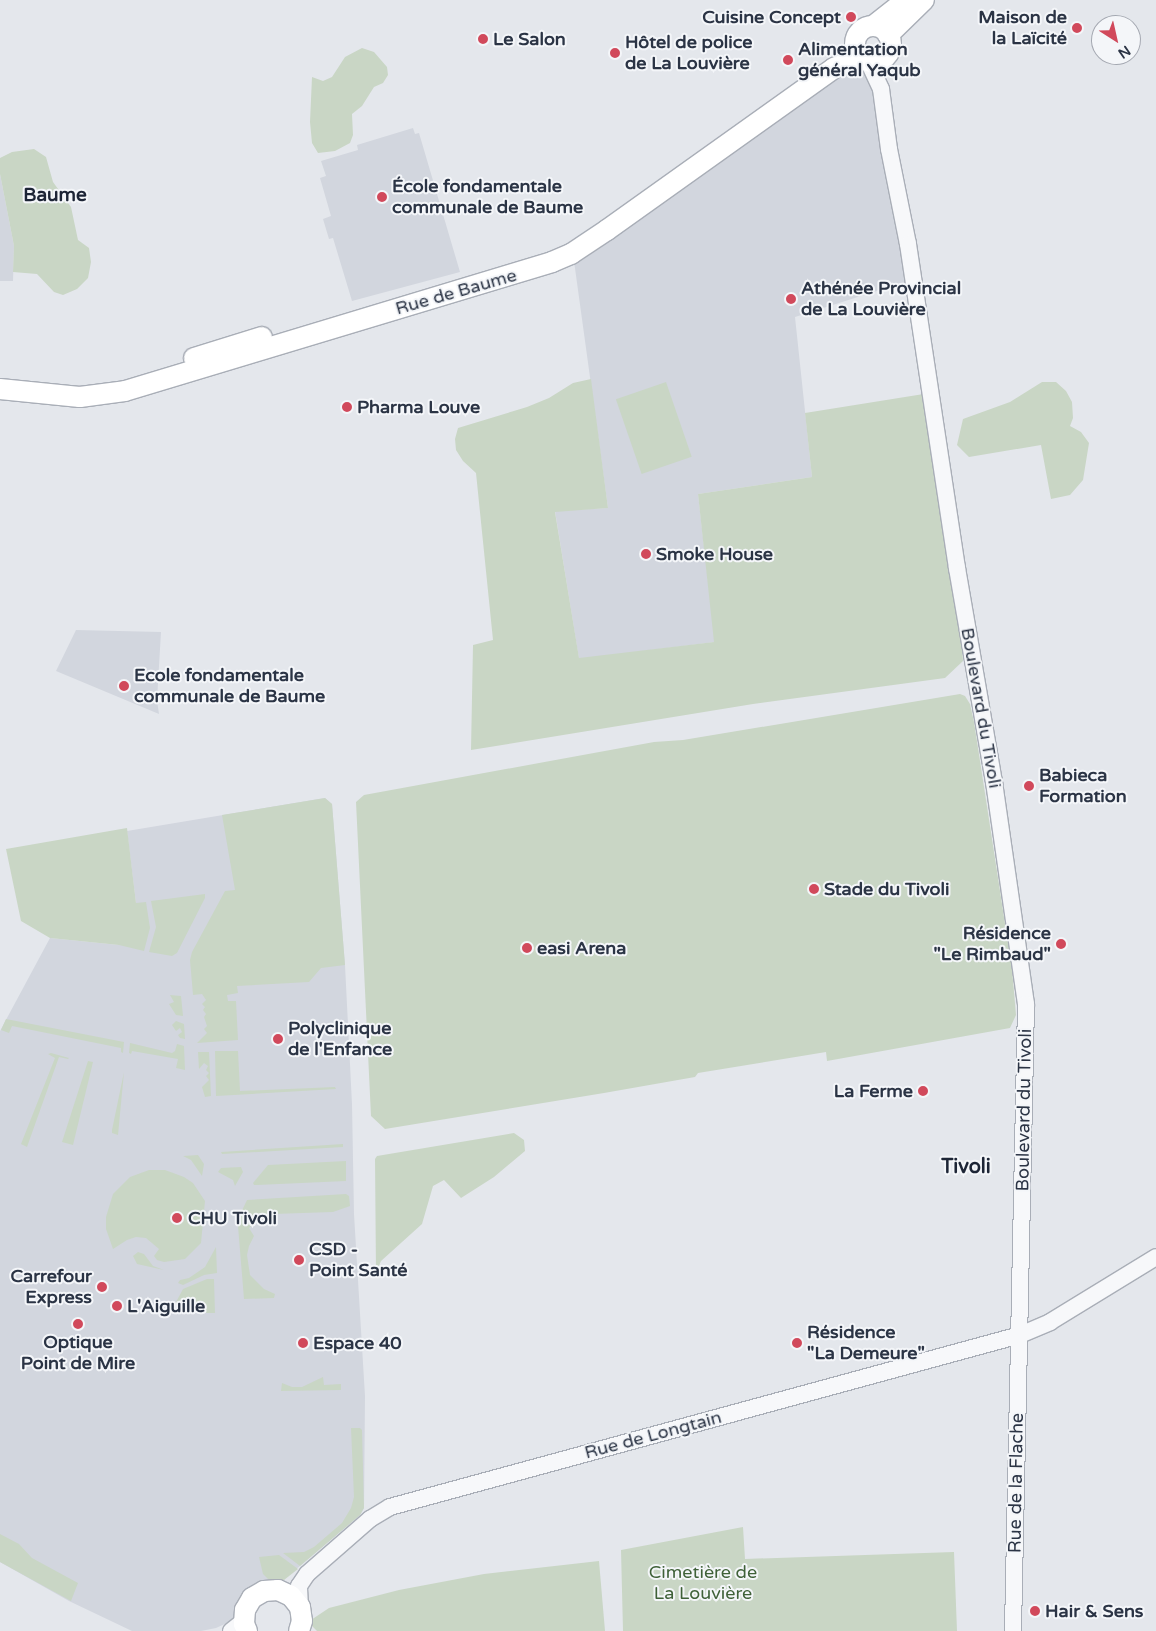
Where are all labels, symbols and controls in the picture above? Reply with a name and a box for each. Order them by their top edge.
place label: Cuisine Concept [702,6,841,28]
place label: Maison de la Laïcité [978,7,1067,50]
marker: Cuisine Concept [845,11,857,23]
north arrow [1091,15,1141,65]
marker: Maison de la Laïcité [1071,22,1083,34]
place label: Le Salon [493,28,566,50]
place label: Hôtel de police de La Louvière [625,32,753,74]
marker: Le Salon [477,33,489,45]
place label: Alimentation général Yaqub [798,39,921,82]
text: N [1115,42,1134,62]
marker: Hôtel de police de La Louvière [609,47,621,59]
marker: Alimentation général Yaqub [782,54,794,66]
place label: École fondamentale communale de Baume [392,176,583,218]
district label: Baume [23,185,87,207]
marker: École fondamentale communale de Baume [376,191,388,203]
street label: Rue de Baume [393,264,519,320]
place label: Athénée Provincial de La Louvière [801,278,961,320]
marker: Athénée Provincial de La Louvière [785,293,797,305]
place label: Pharma Louve [357,396,480,418]
marker: Pharma Louve [341,401,353,413]
place label: Smoke House [656,543,773,565]
marker: Smoke House [640,548,652,560]
street label: Boulevard du Tivoli [956,626,1006,790]
place label: Ecole fondamentale communale de Baume [134,665,325,708]
marker: Ecole fondamentale communale de Baume [118,680,130,692]
place label: Babieca Formation [1039,765,1127,808]
marker: Babieca Formation [1023,780,1035,792]
place label: Stade du Tivoli [824,878,949,900]
marker: Stade du Tivoli [808,883,820,895]
place label: Résidence "Le Rimbaud" [933,923,1051,966]
place label: easi Arena [537,937,626,959]
marker: Résidence "Le Rimbaud" [1055,938,1067,950]
marker: easi Arena [521,942,533,954]
place label: Polyclinique de l'Enfance [288,1018,392,1060]
street label: Boulevard du Tivoli [1012,1028,1036,1192]
marker: Polyclinique de l'Enfance [272,1033,284,1045]
place label: La Ferme [834,1080,913,1102]
marker: La Ferme [917,1085,929,1097]
district label: Tivoli [941,1155,991,1179]
place label: CHU Tivoli [188,1207,277,1229]
marker: CHU Tivoli [170,1211,184,1225]
place label: CSD - Point Santé [309,1239,407,1282]
marker: CSD - Point Santé [293,1254,305,1266]
place label: Carrefour Express [11,1266,92,1308]
marker: Carrefour Express [96,1281,108,1293]
place label: L'Aiguille [127,1295,205,1317]
marker: L'Aiguille [111,1300,123,1312]
marker: Optique Point de Mire [72,1318,84,1330]
place label: Résidence "La Demeure" [807,1322,925,1365]
place label: Optique Point de Mire [21,1332,135,1375]
place label: Espace 40 [313,1332,401,1354]
marker: Espace 40 [297,1337,309,1349]
marker: Résidence "La Demeure" [791,1337,803,1349]
street label: Rue de Longtain [582,1406,724,1464]
street label: Rue de la Flache [1004,1413,1028,1553]
park label: Cimetière de La Louvière [649,1562,757,1605]
place label: Hair & Sens [1045,1600,1143,1622]
marker: Hair & Sens [1029,1605,1041,1617]

